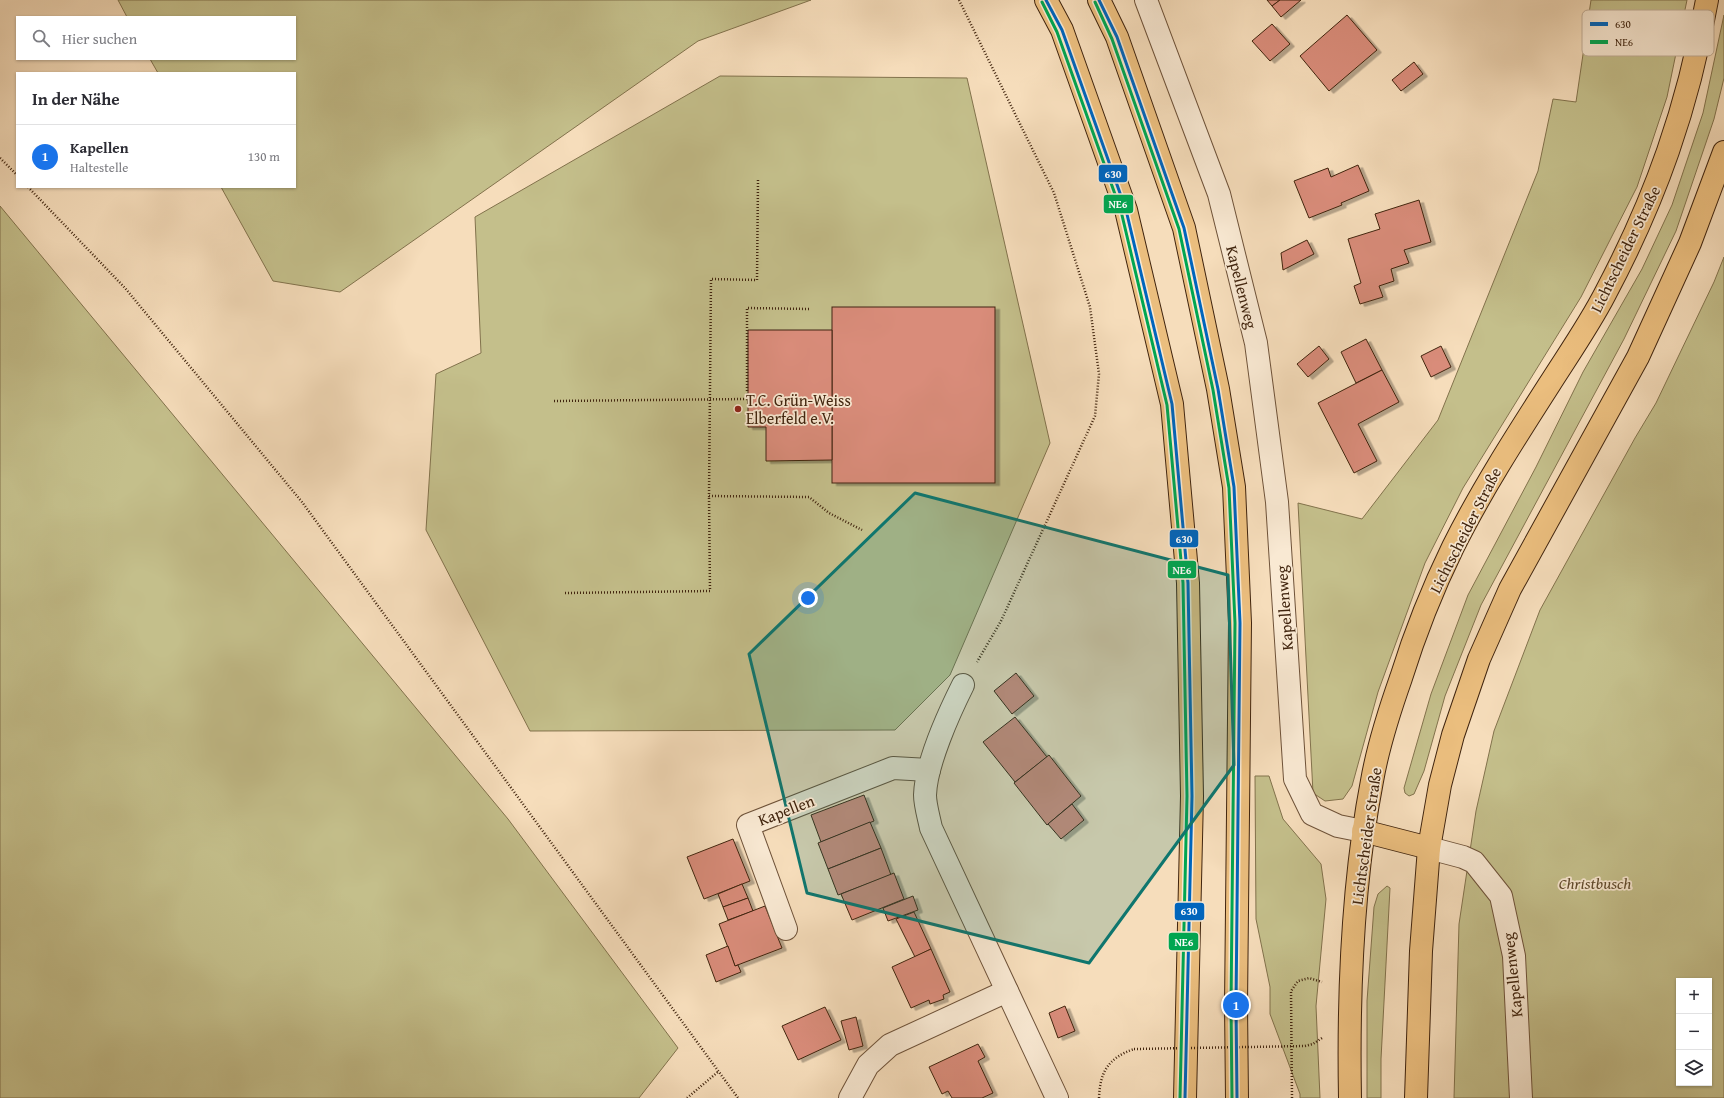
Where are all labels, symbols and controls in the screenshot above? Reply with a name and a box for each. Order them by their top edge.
legend [1582,10,1714,56]
search box [16,16,296,60]
text: 630 [1615,16,1631,32]
icon: search [30,27,52,49]
text: Hier suchen [62,28,137,49]
text: NE6 [1615,34,1633,50]
text: In der Nähe [32,86,120,111]
text: Kapellen [70,137,129,158]
text: 1 [42,147,48,166]
text: 130 m [248,147,280,166]
text: Haltestelle [70,158,128,177]
line badge: 630 [1098,164,1128,183]
text: 630 [1104,166,1122,182]
street label: Lichtscheider Straße [1584,182,1666,316]
line badge: NE6 [1103,194,1134,214]
text: NE6 [1109,196,1128,212]
street label: Kapellenweg [1220,243,1264,331]
place label: T.C. Grün-Weiss Elberfeld e.V. [746,388,851,430]
marker: T.C. Grün-Weiss Elberfeld e.V. [733,404,743,414]
street label: Lichtscheider Straße [1423,463,1507,597]
line badge: 630 [1169,529,1199,548]
text: 630 [1175,531,1193,547]
line badge: NE6 [1167,560,1197,579]
text: NE6 [1173,562,1192,578]
street label: Kapellenweg [1269,565,1299,651]
your location [798,588,818,608]
street label: Lichtscheider Straße [1344,766,1388,906]
street label: Kapellen [754,788,818,832]
park label: Christbusch [1559,871,1631,895]
line badge: 630 [1174,902,1205,921]
text: 630 [1180,903,1198,919]
street label: Kapellenweg [1496,931,1528,1019]
line badge: NE6 [1168,932,1199,951]
text: NE6 [1175,934,1194,950]
map controls [1676,978,1712,1086]
button: + [1676,978,1712,1014]
pin: 1 [1223,990,1249,1020]
button: − [1676,1014,1712,1050]
button: layers [1676,1050,1712,1086]

